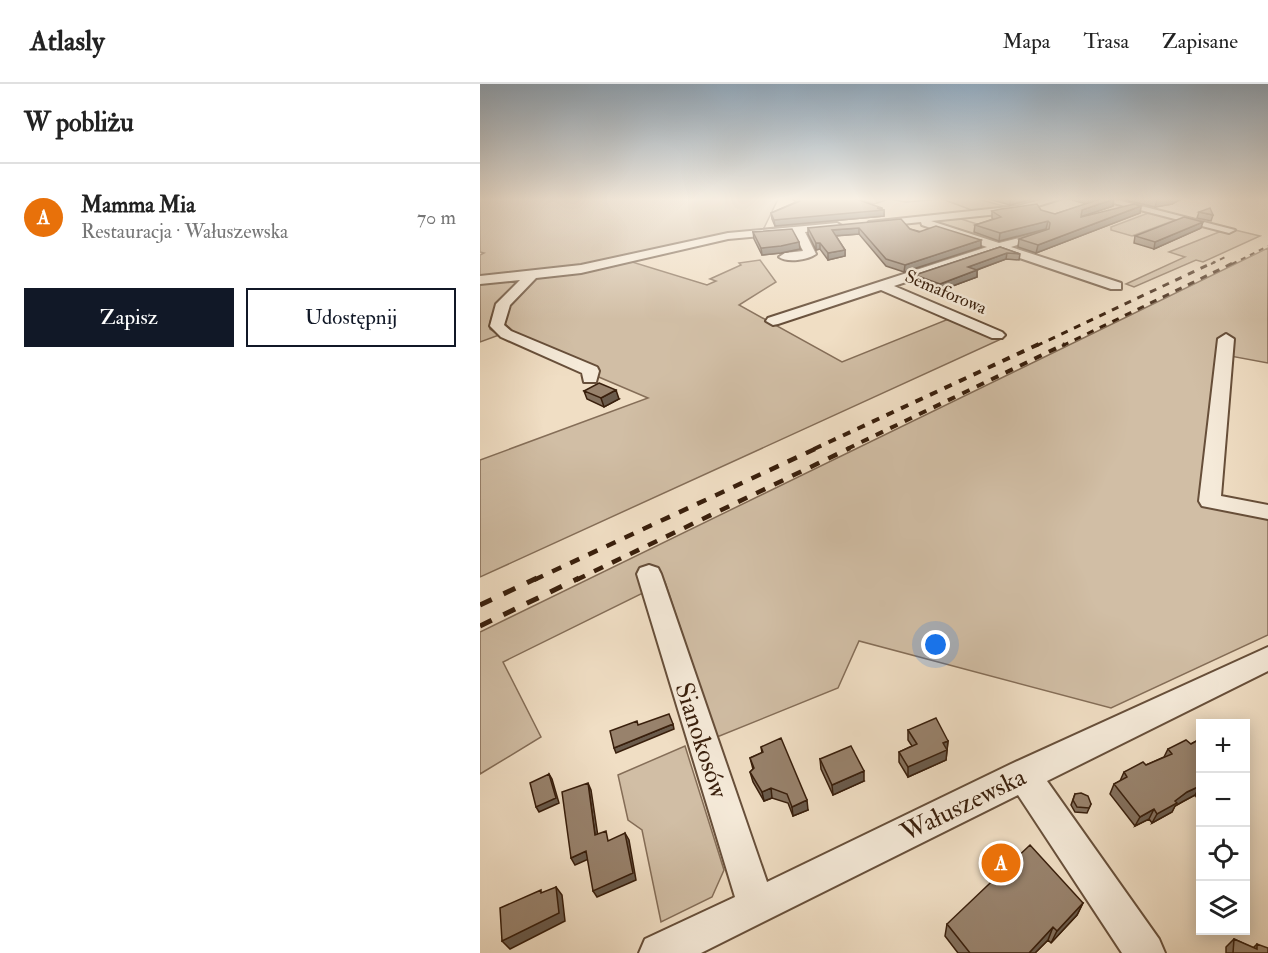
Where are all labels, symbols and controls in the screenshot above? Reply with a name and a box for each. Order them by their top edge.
text: Atlasly [30,24,104,59]
text: Mapa [1002,28,1050,55]
text: Trasa [1083,28,1129,55]
text: Zapisane [1162,28,1238,55]
text: W pobliżu [24,107,134,139]
text: Mamma Mia [81,191,195,219]
text: A [37,205,50,230]
text: 70 m [417,205,456,230]
text: Restauracja · Wałuszewska [81,219,288,244]
street label: Semaforowa [901,265,991,320]
button: Zapisz [24,288,234,347]
button: Udostępnij [246,288,456,347]
your location [921,630,950,659]
street label: Sianokosów [667,679,735,803]
map controls [1196,719,1250,935]
button: + [1196,719,1250,773]
street label: Wałuszewska [895,761,1031,849]
button: − [1196,773,1250,827]
button: locate [1196,827,1250,881]
pin: A [982,840,1020,886]
button: layers [1196,881,1250,935]

